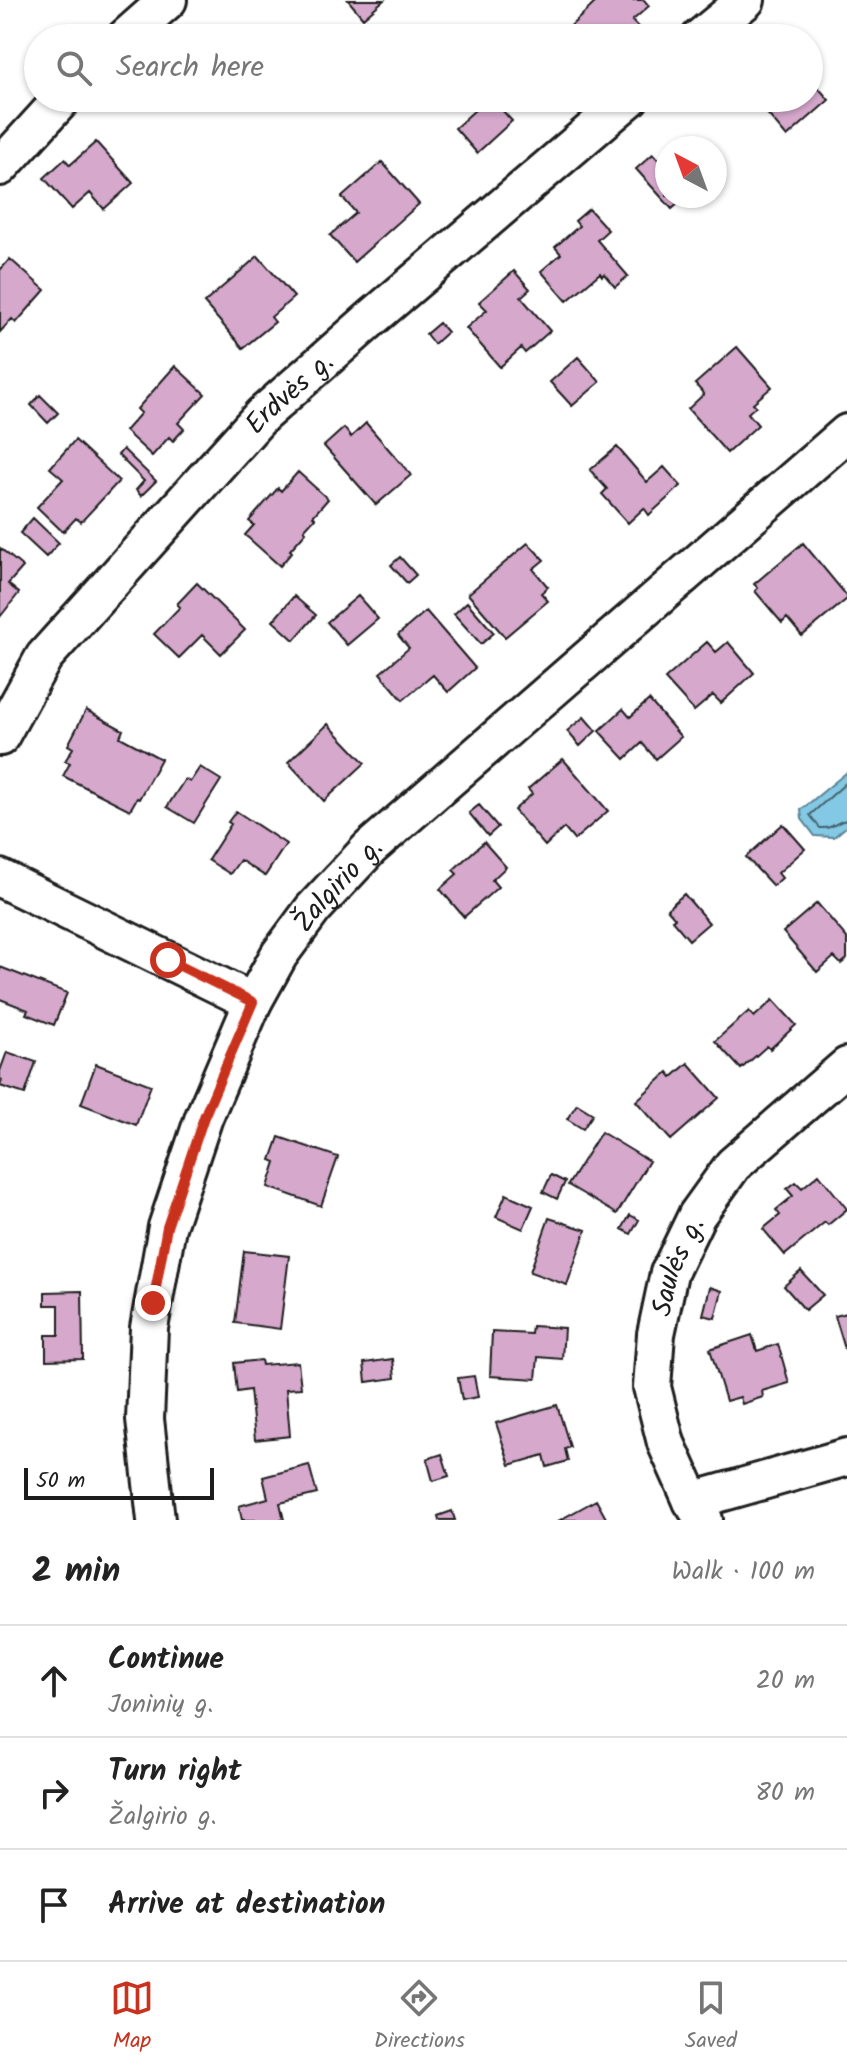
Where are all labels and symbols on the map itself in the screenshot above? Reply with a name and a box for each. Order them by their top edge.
north arrow [655,136,727,208]
street label: Erdvės g. [235,342,345,445]
street label: Žalgirio g. [283,826,394,943]
route start [150,942,186,978]
street label: Saulės g. [640,1210,718,1320]
route end [135,1285,171,1321]
scale bar [24,1464,214,1500]

